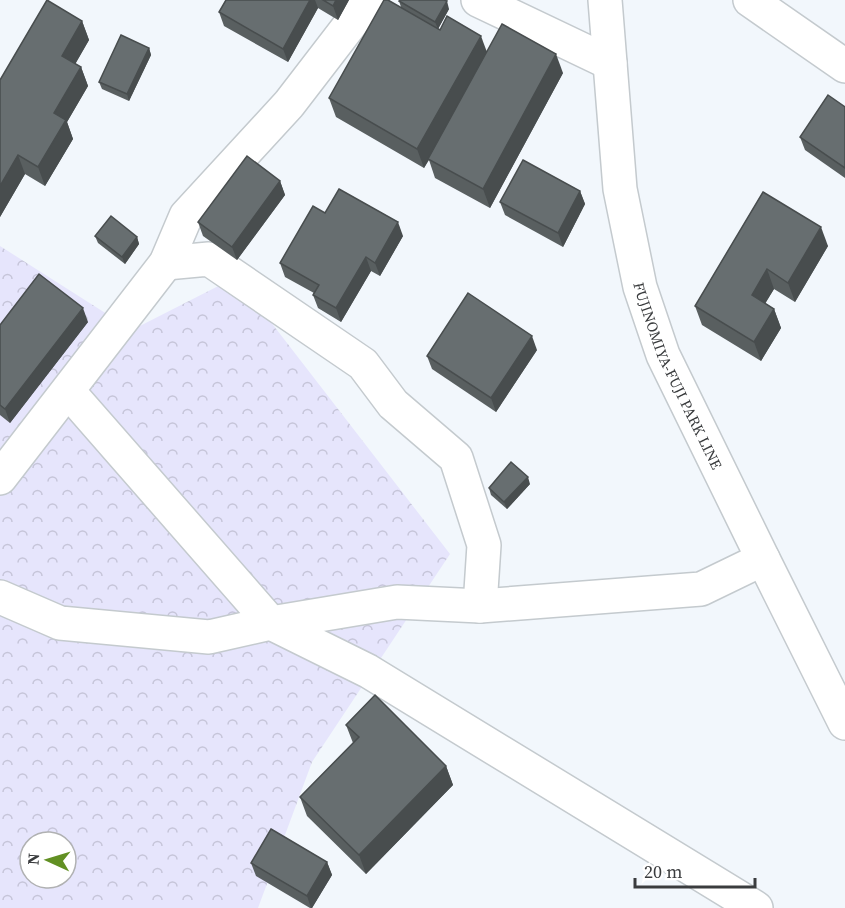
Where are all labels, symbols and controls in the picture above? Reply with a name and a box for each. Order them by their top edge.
street label: FUJINOMIYA-FUJI PARK LINE [629,280,728,473]
north arrow [18,830,78,890]
scale bar [635,851,755,889]
text: N [22,852,44,866]
text: 20 m [644,859,682,884]

